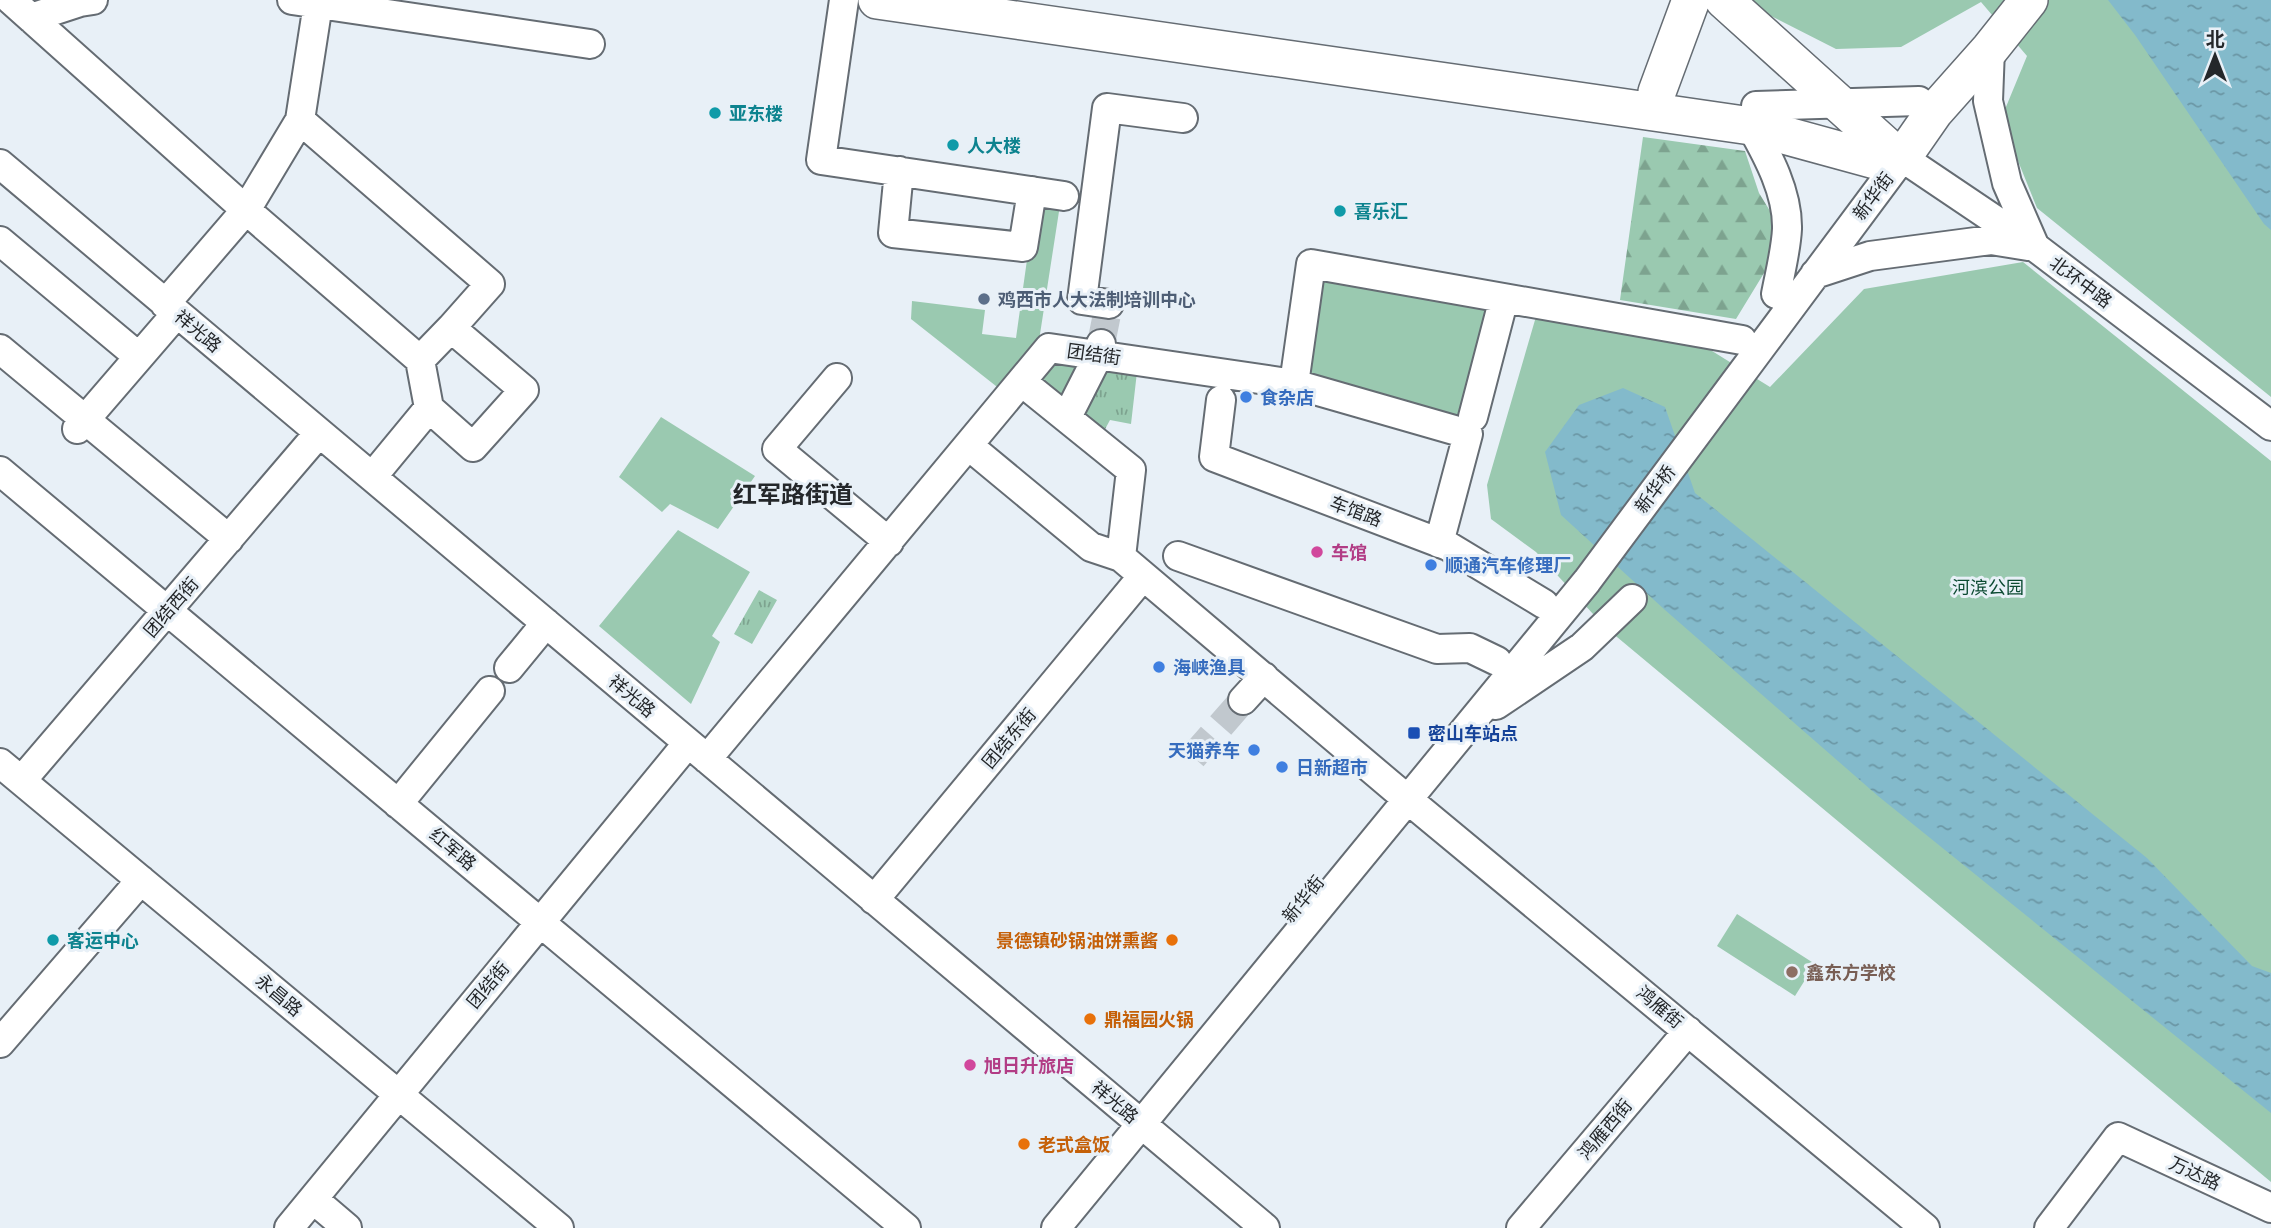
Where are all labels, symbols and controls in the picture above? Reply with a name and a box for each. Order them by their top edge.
north arrow [2180,21,2250,91]
text: 北 [2205,28,2225,50]
place label: 亚东楼 [729,103,783,124]
marker: 亚东楼 [707,105,723,121]
place label: 人大楼 [967,135,1021,156]
marker: 人大楼 [945,137,961,153]
street label: 新华街 [1848,168,1898,224]
place label: 喜乐汇 [1354,201,1408,222]
marker: 喜乐汇 [1332,203,1348,219]
street label: 北环中路 [2046,252,2116,312]
place label: 鸡西市人大法制培训中心 [998,289,1196,310]
marker: 鸡西市人大法制培训中心 [976,291,992,307]
street label: 祥光路 [171,306,225,356]
street label: 团结街 [1066,340,1122,368]
place label: 食杂店 [1260,387,1314,408]
marker: 食杂店 [1238,389,1254,405]
street label: 新华桥 [1630,461,1680,517]
district label: 红军路街道 [733,481,853,508]
street label: 车馆路 [1327,492,1385,530]
place label: 车馆 [1331,542,1367,563]
marker: 车馆 [1309,544,1325,560]
place label: 顺通汽车修理厂 [1445,555,1571,576]
marker: 顺通汽车修理厂 [1423,557,1439,573]
street label: 团结西街 [139,573,203,641]
park label: 河滨公园 [1952,577,2024,598]
place label: 海峡渔具 [1173,657,1245,678]
marker: 海峡渔具 [1151,659,1167,675]
street label: 祥光路 [605,671,659,721]
street label: 团结东街 [978,704,1040,772]
place label: 密山车站点 [1428,723,1518,744]
marker: 密山车站点 [1406,725,1422,741]
place label: 天猫养车 [1168,740,1240,761]
marker: 天猫养车 [1246,742,1262,758]
place label: 日新超市 [1296,757,1368,778]
marker: 日新超市 [1274,759,1290,775]
street label: 红军路 [426,824,480,874]
street label: 新华街 [1278,871,1328,927]
place label: 客运中心 [67,930,139,951]
place label: 景德镇砂锅油饼熏酱 [996,930,1158,951]
marker: 客运中心 [45,932,61,948]
marker: 景德镇砂锅油饼熏酱 [1164,932,1180,948]
street label: 团结街 [463,958,513,1012]
place label: 鑫东方学校 [1806,962,1896,983]
marker: 鑫东方学校 [1784,964,1800,980]
street label: 永昌路 [252,970,306,1020]
street label: 鸿雁街 [1633,982,1687,1032]
place label: 鼎福园火锅 [1104,1009,1194,1030]
marker: 鼎福园火锅 [1082,1011,1098,1027]
place label: 旭日升旅店 [984,1055,1074,1076]
marker: 旭日升旅店 [962,1057,978,1073]
street label: 祥光路 [1088,1077,1142,1127]
street label: 鸿雁西街 [1574,1095,1636,1163]
place label: 老式盒饭 [1038,1134,1110,1155]
marker: 老式盒饭 [1016,1136,1032,1152]
street label: 万达路 [2166,1152,2224,1194]

